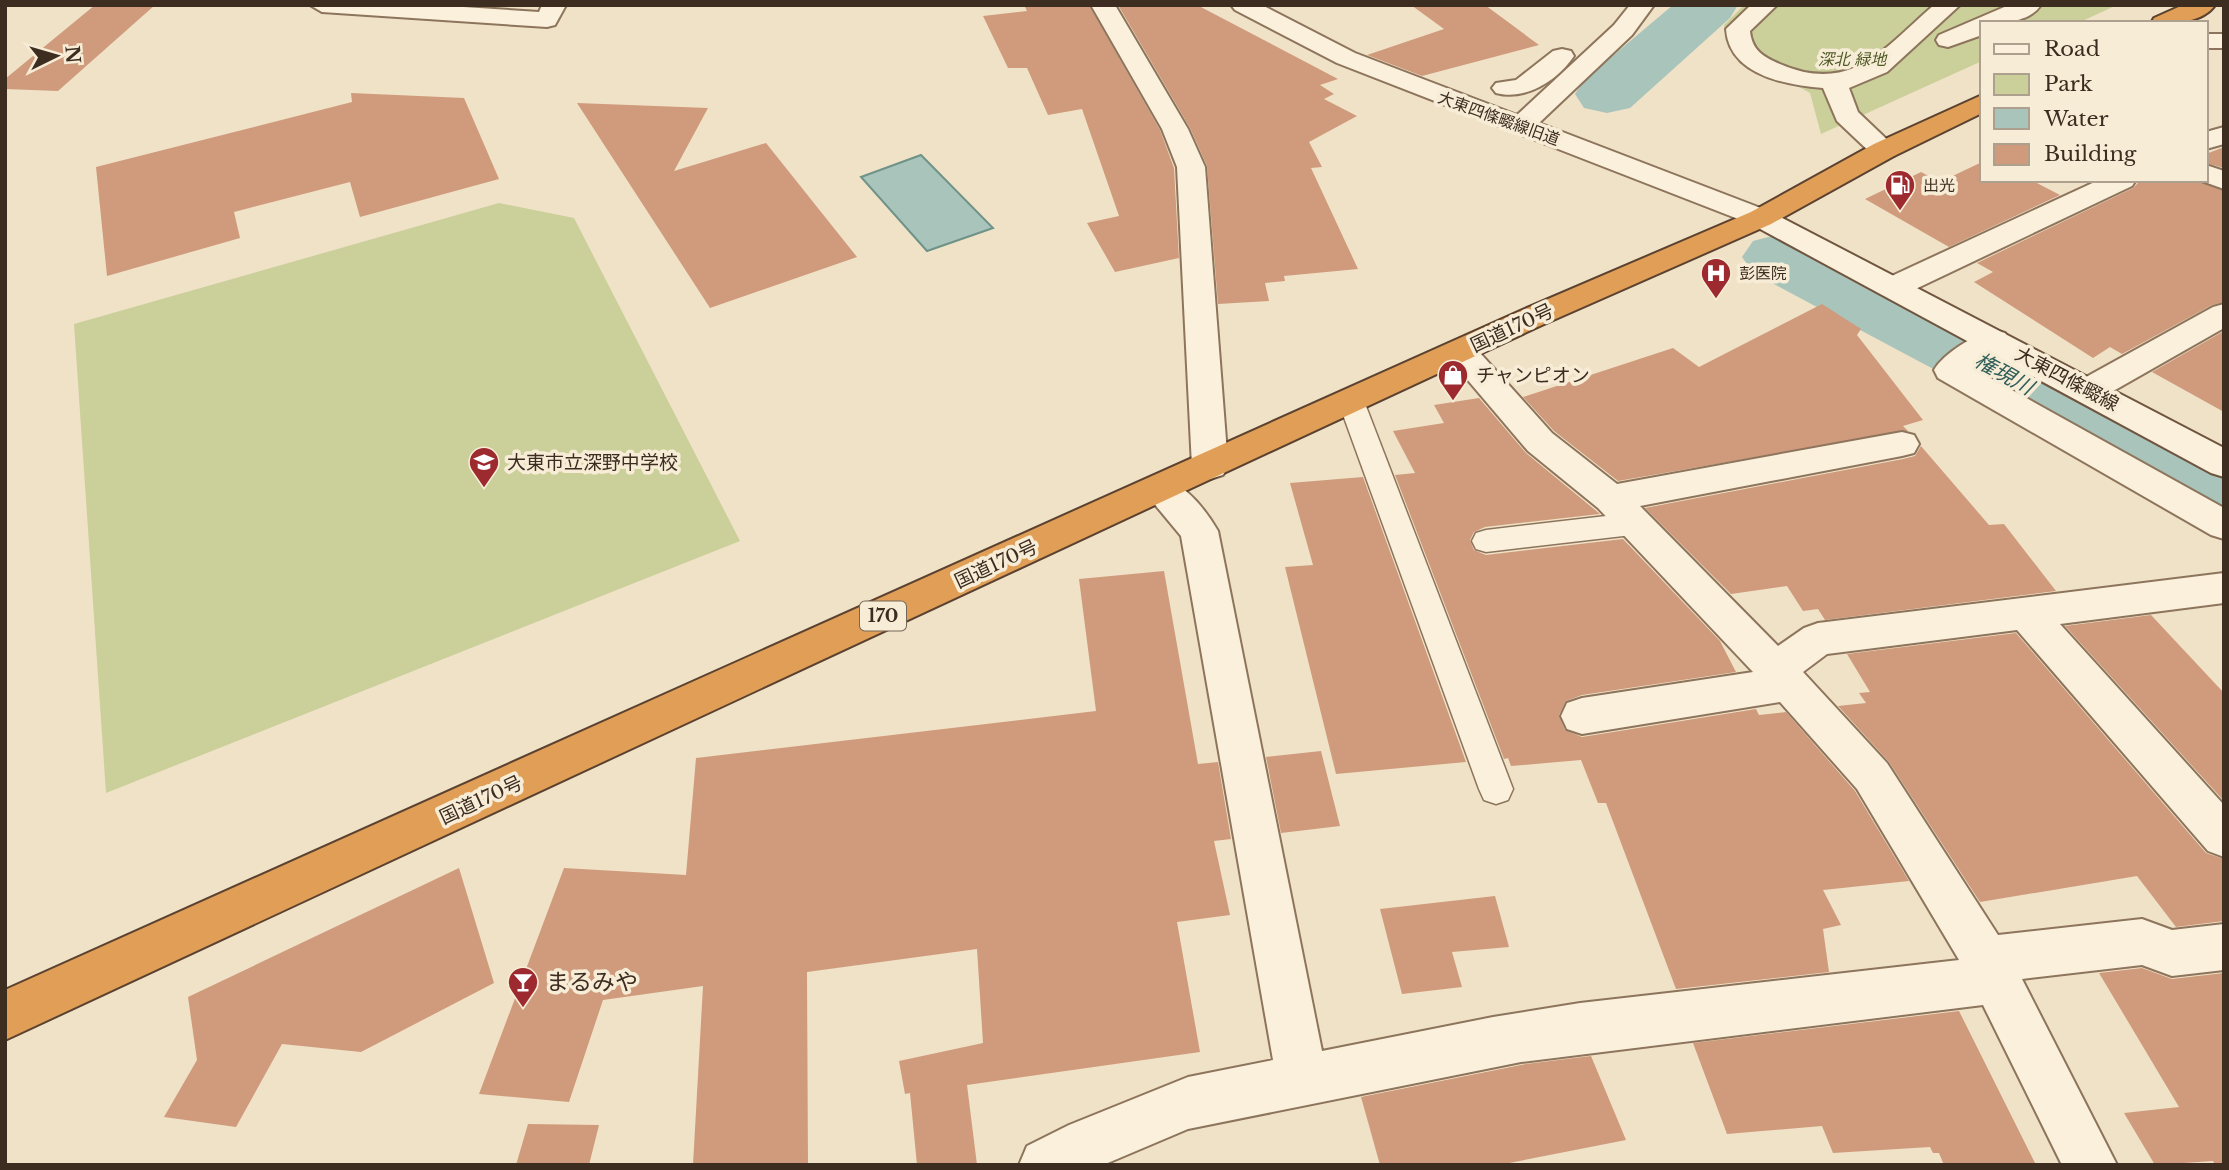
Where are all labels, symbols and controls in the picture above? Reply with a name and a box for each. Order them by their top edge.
north arrow [21,21,91,91]
legend [1980,21,2208,182]
text: Road [2044,36,2100,62]
text: N [60,45,85,65]
park label: 深北 緑地 [1818,49,1888,69]
text: Park [2044,71,2093,97]
street label: 大東四條畷線旧道 [1435,87,1563,149]
text: Water [2043,106,2108,132]
text: Building [2044,141,2137,167]
fuel station icon: 出光 [1883,168,1917,212]
place label: 出光 [1923,175,1955,195]
hospital icon: 彭医院 [1699,256,1733,300]
place label: 彭医院 [1739,263,1787,283]
street label: 国道170号 [1467,299,1557,357]
street label: 大東四條畷線 [2011,342,2123,416]
water label: 権現川 [1970,347,2040,402]
shop icon: チャンピオン [1436,358,1470,402]
place label: チャンピオン [1476,364,1590,387]
school or university icon: 大東市立深野中学校 [467,445,501,489]
place label: 大東市立深野中学校 [507,451,678,474]
street label: 国道170号 [951,535,1041,593]
road number: 170 [860,602,906,630]
street label: 国道170号 [436,771,526,829]
bar icon: まるみや [506,965,540,1009]
place label: まるみや [546,968,638,996]

